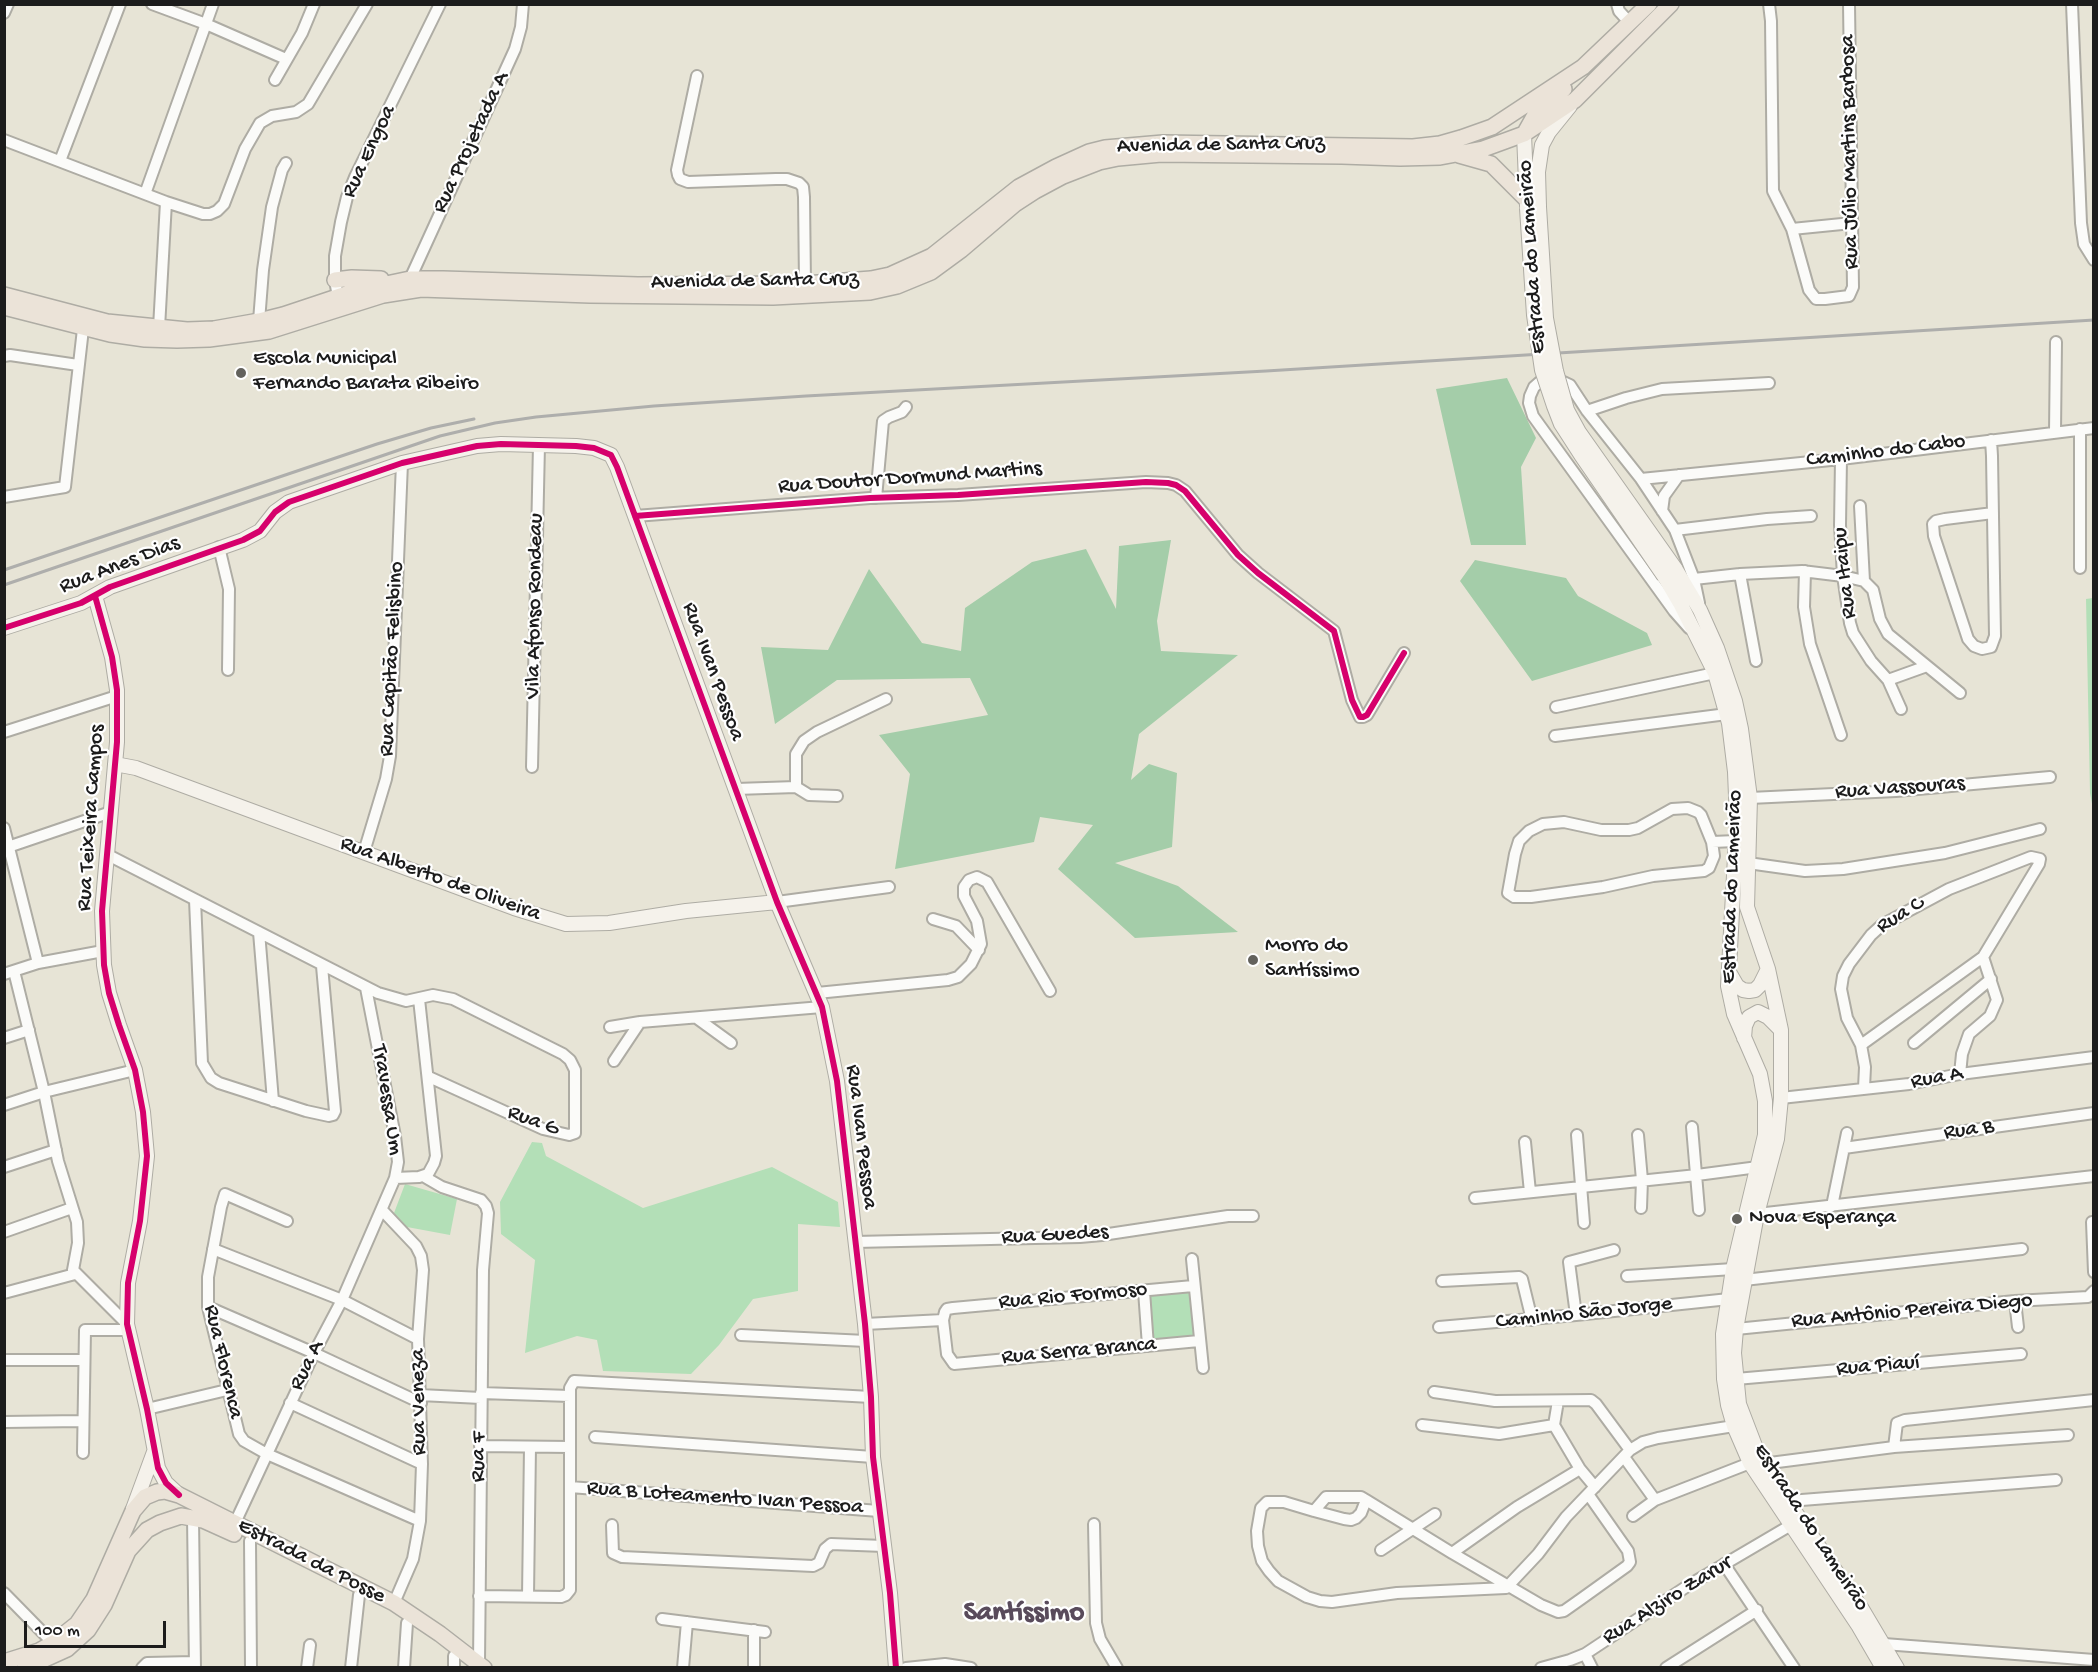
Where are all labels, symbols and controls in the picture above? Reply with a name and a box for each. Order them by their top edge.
street label: Rua Júlio Martins Barbosa [1836,34,1866,270]
street label: Rua Projetada A [428,68,516,218]
street label: Rua Engoa [337,101,403,203]
street label: Avenida de Santa Cruz [1117,131,1325,161]
street label: Estrada do Lameirão [1513,159,1553,355]
street label: Avenida de Santa Cruz [651,267,859,297]
place label: Escola Municipal Fernando Barata Ribeiro [253,347,479,398]
marker: Escola Municipal Fernando Barata Ribeiro [234,366,248,380]
street label: Caminho do Cabo [1805,429,1967,475]
street label: Rua Doutor Dormund Martins [777,457,1043,501]
street label: Vila Afonso Rondeau [521,513,551,699]
street label: Rua Itaipu [1828,526,1864,620]
street label: Rua Anes Dias [56,531,184,601]
street label: Rua Capitão Felisbino [375,561,411,757]
street label: Rua Ivan Pessoa [675,599,749,745]
street label: Rua Teixeira Campos [72,724,112,912]
street label: Rua Vassouras [1834,771,1966,807]
street label: Estrada do Lameirão [1716,790,1750,984]
street label: Rua Alberto de Oliveira [336,831,544,929]
street label: Rua C [1872,891,1930,941]
place label: Morro do Santíssimo [1265,934,1360,986]
marker: Morro do Santíssimo [1246,953,1260,967]
street label: Travessa Um [364,1043,408,1157]
street label: Rua A [1909,1061,1965,1097]
street label: Rua Ivan Pessoa [838,1063,882,1211]
street label: Rua G [504,1101,562,1143]
street label: Rua B [1942,1114,1996,1148]
place label: Nova Esperança [1749,1206,1896,1232]
marker: Nova Esperança [1730,1212,1744,1226]
street label: Rua Guedes [1001,1220,1109,1252]
street label: Rua Rio Formoso [998,1277,1148,1317]
street label: Rua Antônio Pereira Diego [1790,1288,2034,1336]
street label: Caminho São Jorge [1495,1292,1673,1336]
street label: Rua Florenca [196,1302,248,1422]
street label: Rua Serra Branca [1001,1332,1157,1372]
street label: Rua A [285,1337,331,1395]
street label: Rua Veneza [406,1348,434,1456]
street label: Rua Piauí [1835,1350,1921,1384]
street label: Rua F [466,1432,494,1482]
street label: Estrada do Lameirão [1746,1439,1874,1617]
street label: Rua B Loteamento Ivan Pessoa [586,1476,864,1522]
street label: Estrada da Posse [233,1513,389,1611]
street label: Rua Alziro Zarur [1598,1551,1738,1651]
district label: Santíssimo [964,1598,1084,1632]
scale bar [27,1609,170,1647]
text: 100 m [35,1621,80,1642]

